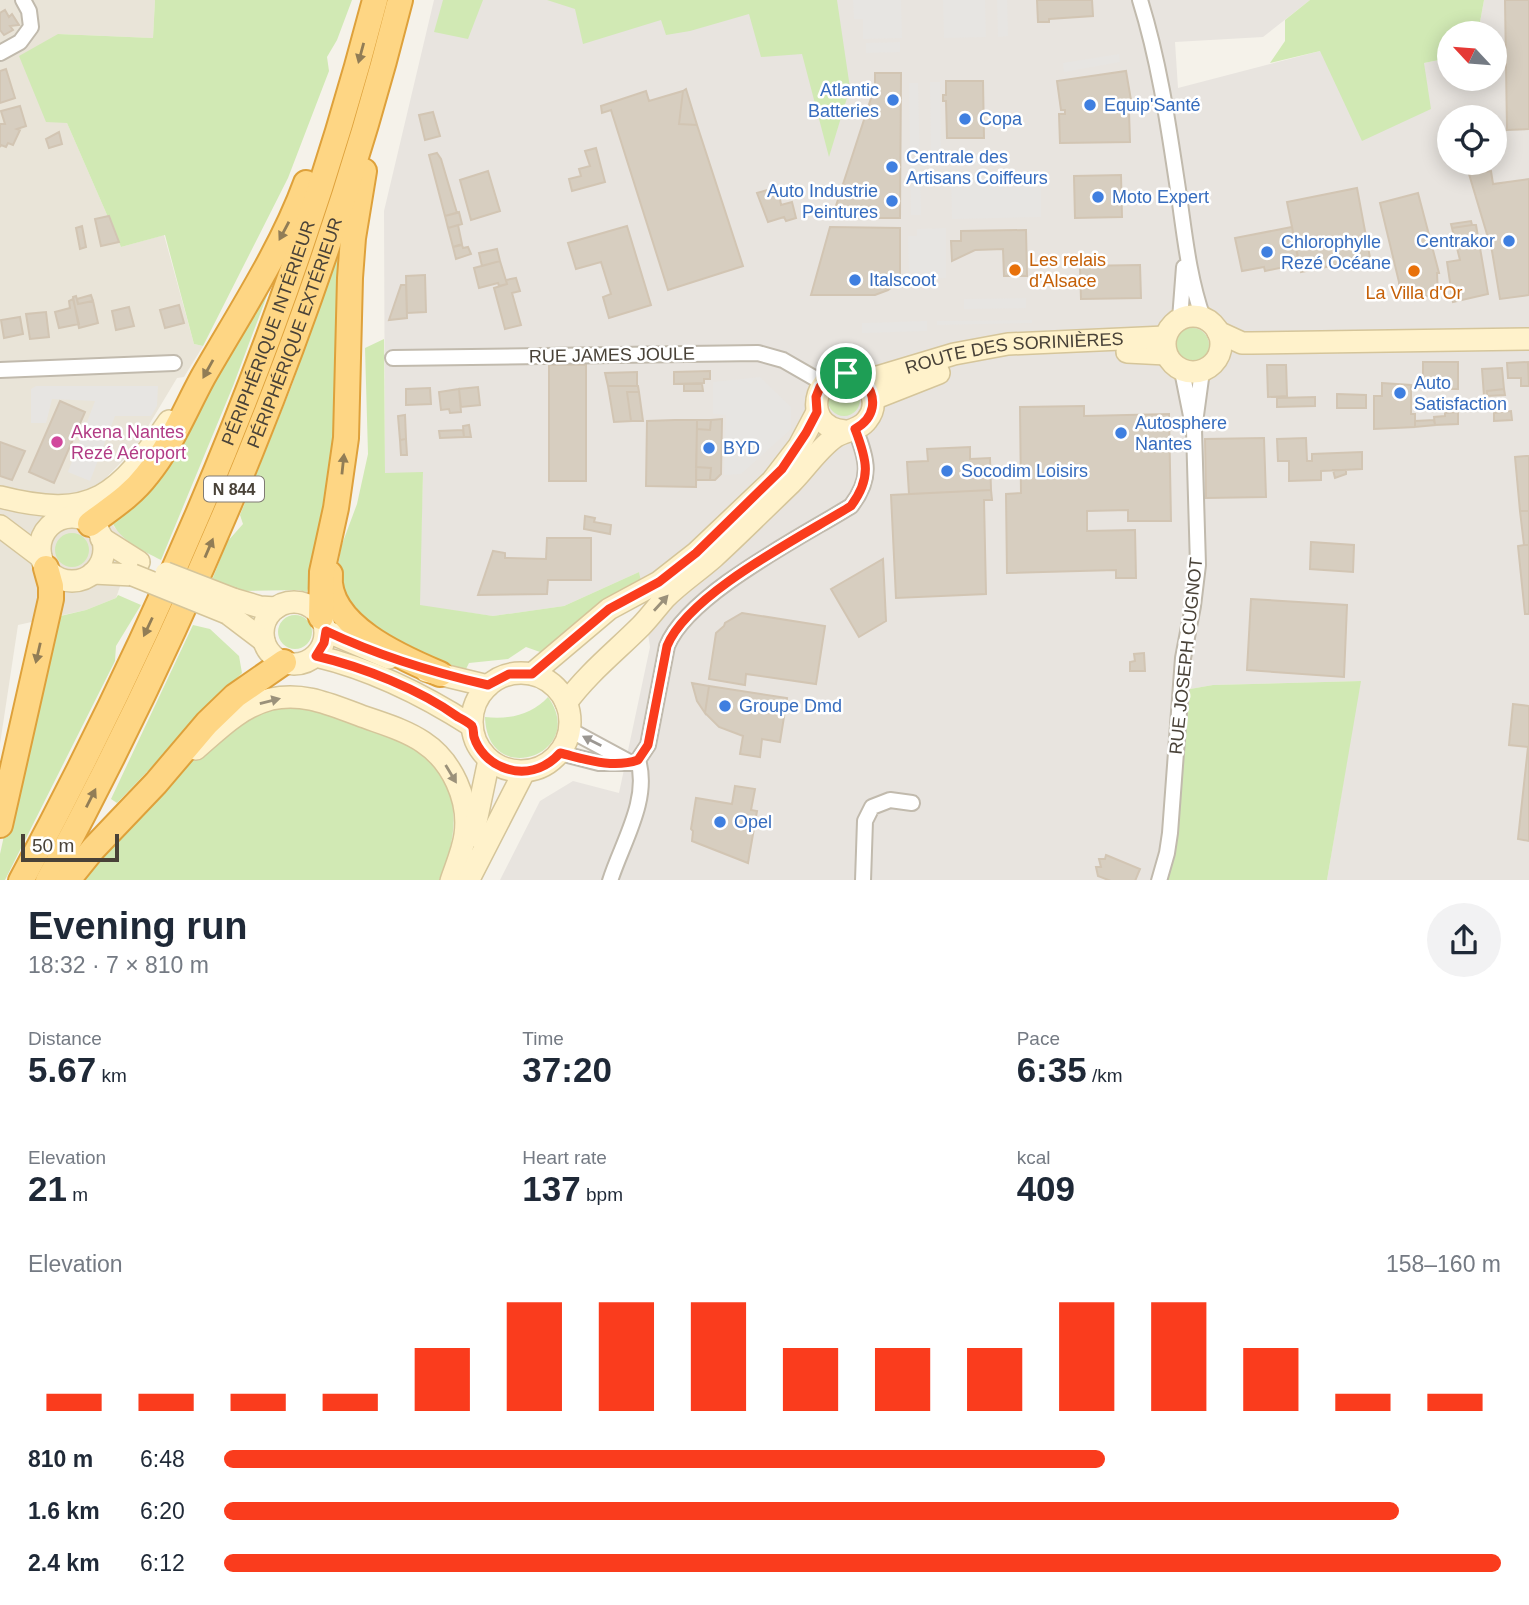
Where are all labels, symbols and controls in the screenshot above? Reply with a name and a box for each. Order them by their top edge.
north arrow [1437,21,1507,91]
map controls [1437,21,1507,175]
one-way arrow [355,42,366,64]
place label: Atlantic Batteries [808,80,879,121]
marker: Atlantic Batteries [885,92,901,108]
place label: Equip'Santé [1104,95,1201,115]
marker: Equip'Santé [1082,97,1098,113]
button: locate [1437,105,1507,175]
place label: Copa [979,109,1023,129]
marker: Copa [957,111,973,127]
place label: Centrale des Artisans Coiffeurs [906,147,1048,188]
marker: Centrale des Artisans Coiffeurs [884,159,900,175]
place label: Auto Industrie Peintures [767,181,878,222]
place label: Moto Expert [1112,187,1209,207]
marker: Moto Expert [1090,189,1106,205]
marker: Auto Industrie Peintures [884,193,900,209]
street label: PÉRIPHÉRIQUE EXTÉRIEUR [243,215,346,451]
street label: PÉRIPHÉRIQUE INTÉRIEUR [218,218,319,448]
one-way arrow [278,222,290,241]
place label: Centrakor [1416,231,1495,251]
place label: Chlorophylle Rezé Océane [1281,232,1391,273]
marker: Centrakor [1501,233,1517,249]
marker: Chlorophylle Rezé Océane [1259,244,1275,260]
place label: Les relais d'Alsace [1029,250,1106,291]
marker: Les relais d'Alsace [1007,262,1023,278]
marker: La Villa d'Or [1406,263,1422,279]
place label: Italscoot [869,270,936,290]
marker: Italscoot [847,272,863,288]
place label: La Villa d'Or [1365,283,1463,303]
street label: ROUTE DES SORINIÈRES [903,329,1124,378]
pin [816,343,876,403]
street label: RUE JAMES JOULE [529,344,695,366]
icon: arrive [827,354,865,392]
one-way arrow [202,359,214,378]
place label: Auto Satisfaction [1414,373,1507,414]
marker: Auto Satisfaction [1392,385,1408,401]
place label: Autosphere Nantes [1135,413,1227,454]
place label: Akena Nantes Rezé Aéroport [71,422,186,463]
marker: Autosphere Nantes [1113,425,1129,441]
marker: Akena Nantes Rezé Aéroport [49,434,65,450]
place label: BYD [723,438,760,458]
marker: BYD [701,440,717,456]
one-way arrow [338,453,349,475]
place label: Socodim Loisirs [961,461,1088,481]
marker: Socodim Loisirs [939,463,955,479]
road number: N 844 [204,476,264,502]
one-way arrow [203,538,215,558]
street label: RUE JOSEPH CUGNOT [1166,556,1206,756]
one-way arrow [653,594,669,612]
one-way arrow [142,617,154,637]
one-way arrow [32,642,43,664]
one-way arrow [259,695,281,706]
place label: Groupe Dmd [739,696,842,716]
marker: Groupe Dmd [717,698,733,714]
one-way arrow [582,736,602,747]
one-way arrow [445,764,458,783]
one-way arrow [85,788,97,808]
place label: Opel [734,812,772,832]
marker: Opel [712,814,728,830]
scale bar [21,832,119,863]
text: 50 m [32,835,74,856]
button: share [1427,903,1501,977]
text: Evening run [28,905,248,947]
text: 18:32 · 7 × 810 m [28,952,209,978]
text: Distance [28,1028,102,1049]
text: Time [522,1028,564,1049]
text: Pace [1017,1028,1060,1049]
text: 5.67 [28,1050,96,1089]
text: 37:20 [522,1050,612,1089]
text: 6:35 [1017,1050,1087,1089]
text: km [96,1065,127,1086]
text: /km [1087,1065,1123,1086]
text: Elevation [28,1147,106,1168]
text: Heart rate [522,1147,607,1168]
text: kcal [1017,1147,1050,1168]
text: 21 [28,1169,67,1208]
text: 137 [522,1169,581,1208]
text: 409 [1017,1169,1075,1208]
text: m [67,1184,88,1205]
text: bpm [581,1184,623,1205]
text: Elevation [28,1251,123,1277]
text: 158–160 m [1386,1251,1501,1277]
text: 810 m [28,1446,93,1472]
text: 6:48 [140,1446,185,1472]
text: 1.6 km [28,1498,100,1524]
text: 6:20 [140,1498,185,1524]
text: 2.4 km [28,1550,100,1576]
text: 6:12 [140,1550,185,1576]

